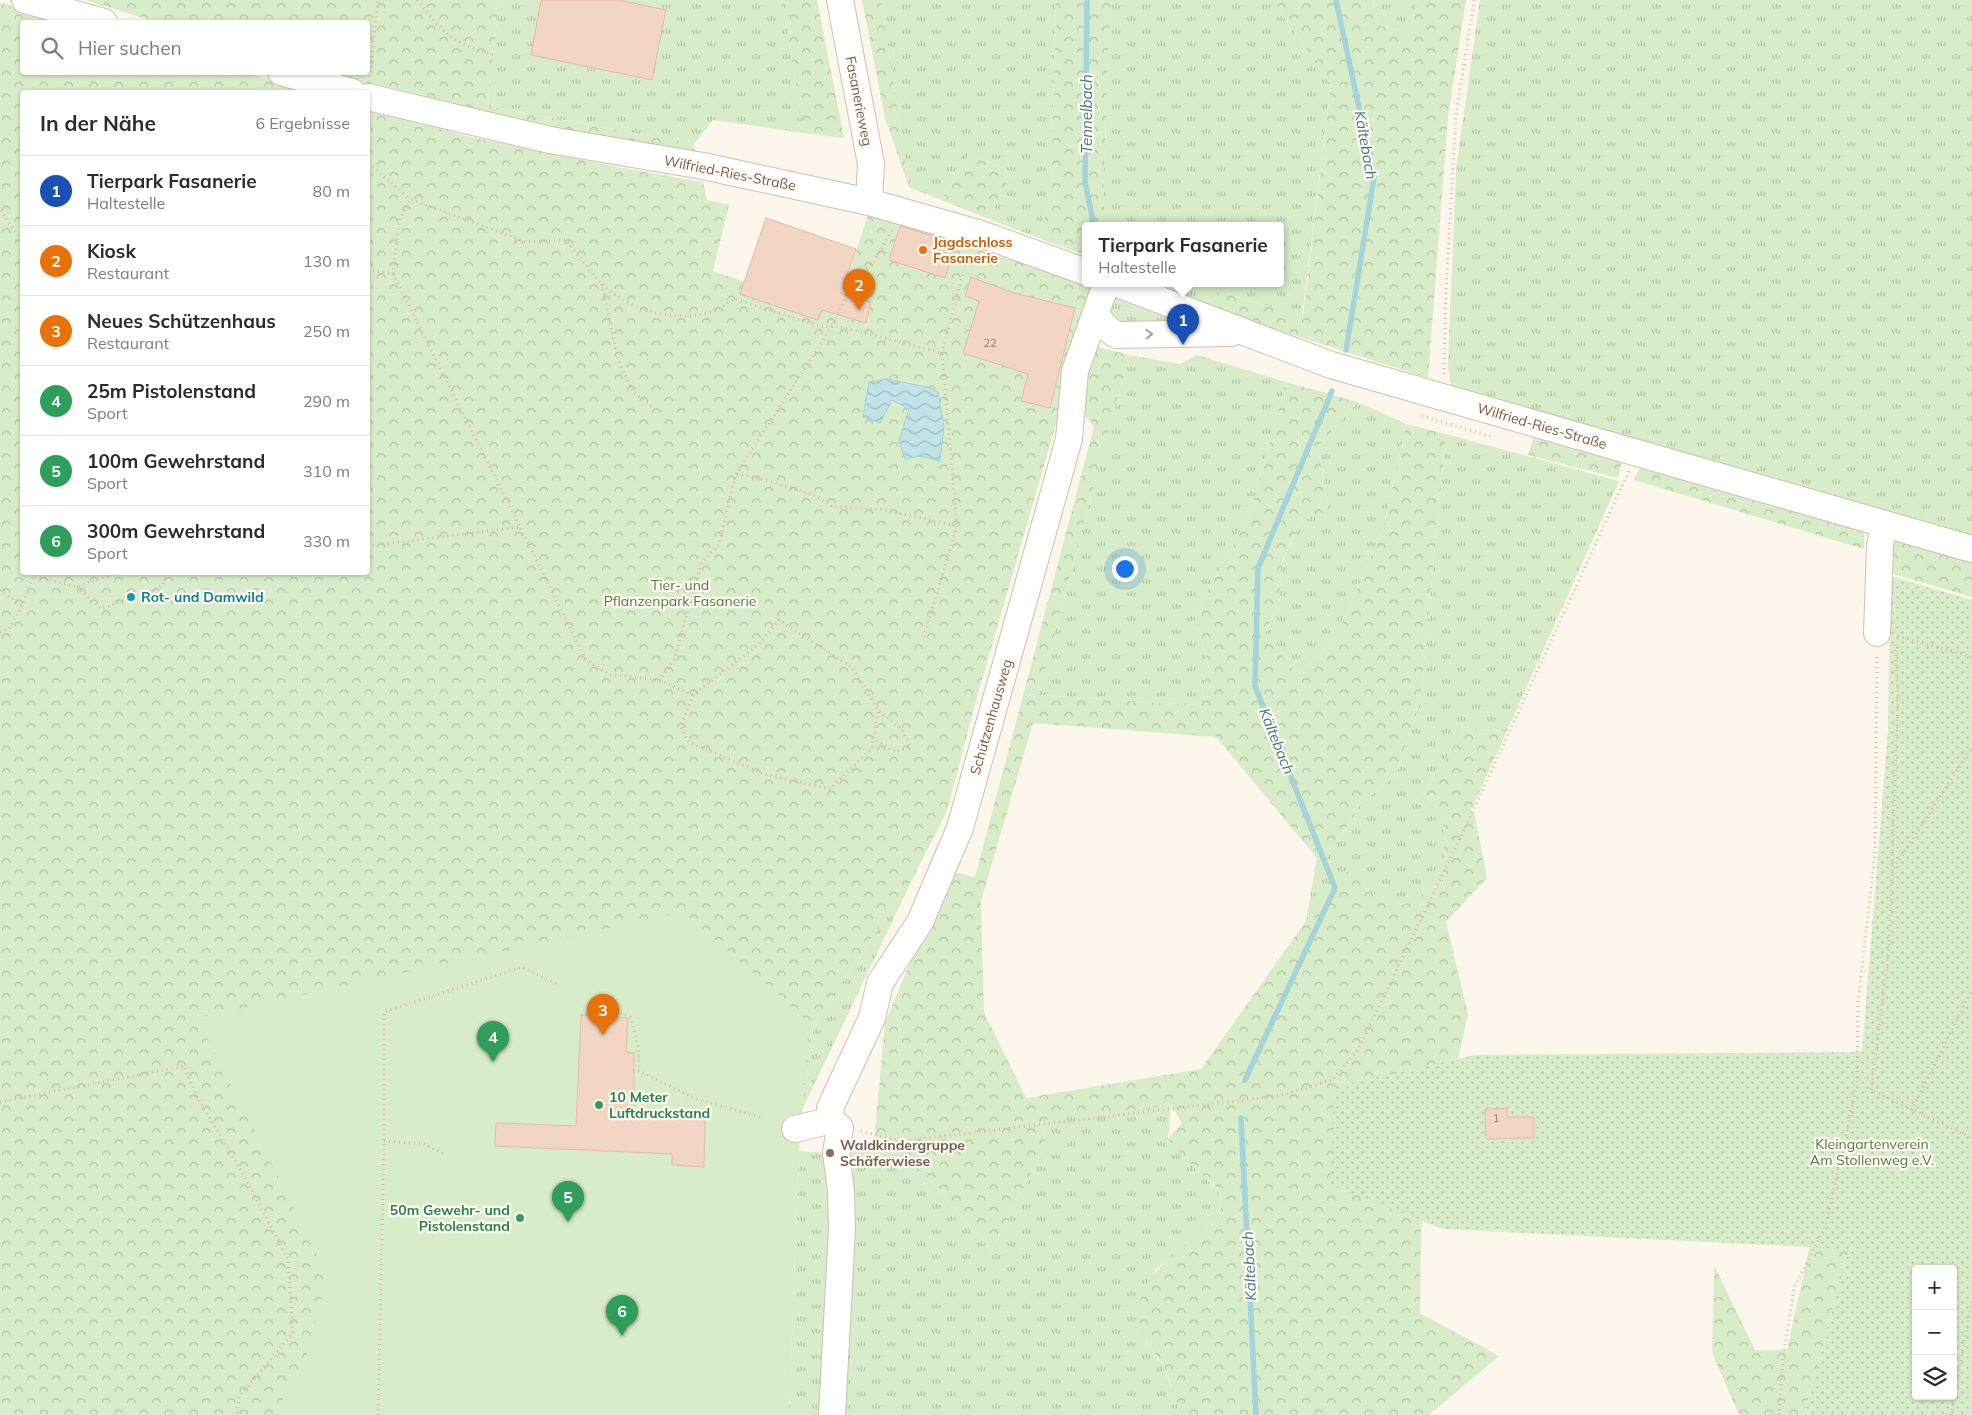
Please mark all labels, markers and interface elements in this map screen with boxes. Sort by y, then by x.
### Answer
search box [20,20,370,75]
icon: search [38,34,66,62]
text: Hier suchen [78,36,182,60]
street label: Fasanerieweg [841,55,877,147]
water label: Tennelbach [1077,74,1096,154]
water label: Kältebach [1351,109,1381,181]
text: In der Nähe [40,110,156,136]
text: 6 Ergebnisse [255,113,350,133]
street label: Wilfried-Ries-Straße [662,151,798,195]
text: Tierpark Fasanerie [87,169,257,193]
text: 1 [51,181,61,201]
text: 80 m [313,181,350,201]
text: Haltestelle [87,193,165,213]
popup [1082,222,1284,287]
place label: Jagdschloss Fasanerie [933,233,1013,267]
text: Tierpark Fasanerie [1098,233,1268,257]
text: Kiosk [87,239,136,263]
marker: Jagdschloss Fasanerie [917,244,929,256]
text: 2 [51,251,61,271]
text: 130 m [303,251,350,271]
text: Haltestelle [1098,257,1176,277]
text: Restaurant [87,263,169,283]
pin: 2 [843,269,875,310]
pin: 1 [1167,304,1199,345]
text: Neues Schützenhaus [87,309,276,333]
text: 3 [51,321,61,341]
text: 250 m [303,321,350,341]
one-way arrow [1145,329,1153,340]
text: Restaurant [87,333,169,353]
house number: 22 [983,336,997,350]
text: 25m Pistolenstand [87,379,256,403]
text: 4 [51,391,61,411]
text: 290 m [303,391,350,411]
street label: Wilfried-Ries-Straße [1475,399,1609,453]
text: Sport [87,403,128,423]
text: 100m Gewehrstand [87,449,265,473]
text: 5 [51,461,61,481]
text: 310 m [303,461,350,481]
text: Sport [87,473,128,493]
text: 300m Gewehrstand [87,519,265,543]
text: 6 [51,531,61,551]
text: 330 m [303,531,350,551]
text: Sport [87,543,128,563]
your location [1112,556,1138,582]
park label: Tier- und Pflanzenpark Fasanerie [604,576,756,610]
place label: Rot- und Damwild [141,588,264,606]
marker: Rot- und Damwild [125,591,137,603]
street label: Schützenhausweg [966,657,1016,777]
water label: Kältebach [1255,705,1299,777]
pin: 3 [587,994,619,1035]
pin: 4 [477,1021,509,1062]
place label: 10 Meter Luftdruckstand [609,1088,710,1122]
marker: 10 Meter Luftdruckstand [593,1099,605,1111]
house number: 1 [1493,1111,1499,1125]
park label: Kleingartenverein Am Stollenweg e.V. [1810,1135,1934,1169]
place label: Waldkindergruppe Schäferwiese [840,1136,965,1170]
marker: Waldkindergruppe Schäferwiese [824,1147,836,1159]
pin: 5 [552,1181,584,1222]
place label: 50m Gewehr- und Pistolenstand [390,1201,510,1235]
marker: 50m Gewehr- und Pistolenstand [514,1212,526,1224]
water label: Kältebach [1238,1231,1260,1301]
map controls [1912,1265,1957,1400]
button: + [1912,1265,1957,1310]
pin: 6 [606,1295,638,1336]
button: − [1912,1310,1957,1355]
button: layers [1912,1355,1957,1400]

